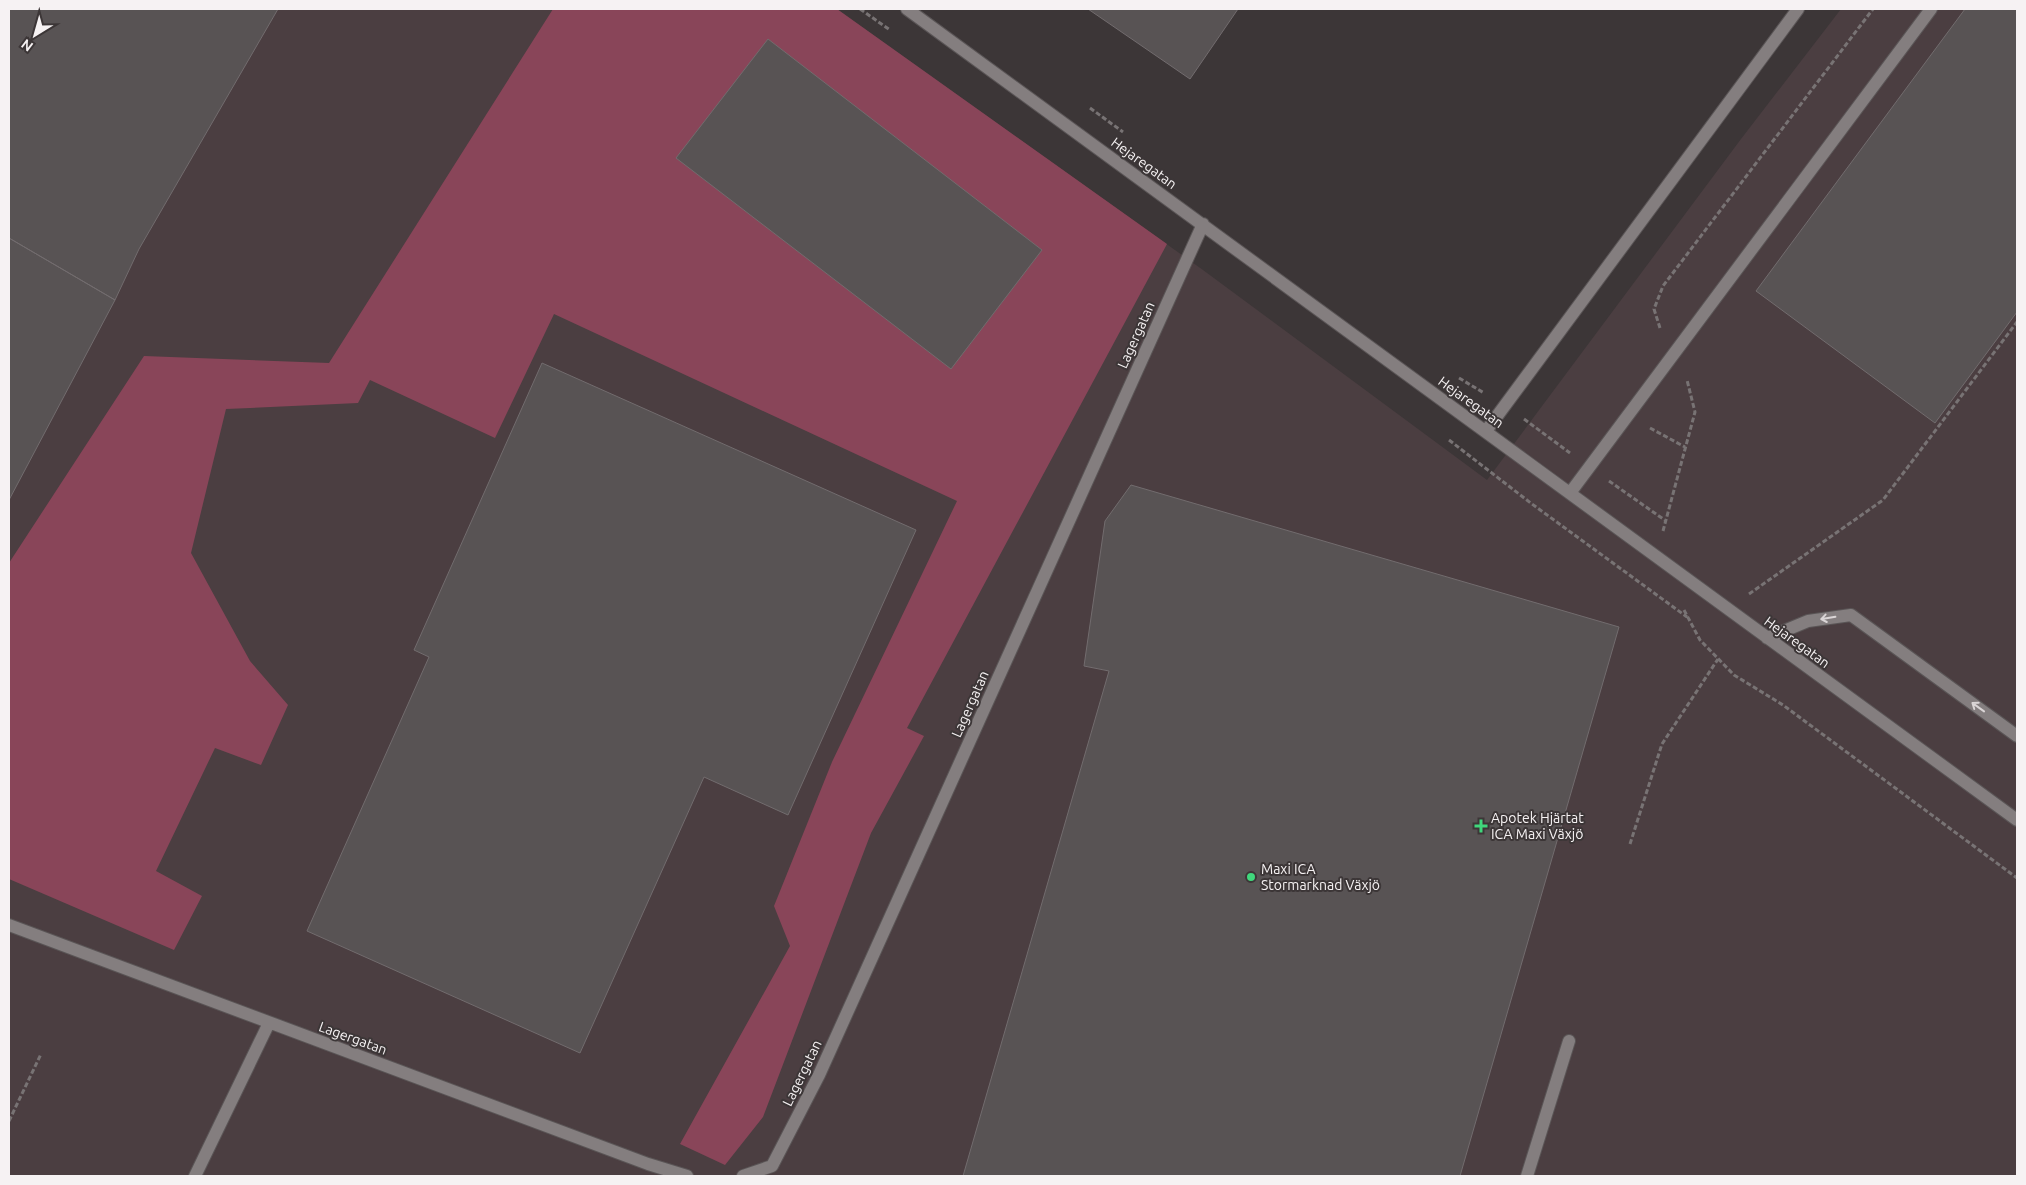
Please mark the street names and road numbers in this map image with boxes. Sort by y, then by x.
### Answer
street label: Hejaregatan [1108,134,1180,192]
street label: Lagergatan [1114,299,1158,371]
street label: Hejaregatan [1435,373,1507,431]
street label: Hejaregatan [1761,613,1833,671]
street label: Lagergatan [948,668,992,740]
street label: Lagergatan [317,1018,389,1058]
street label: Lagergatan [779,1037,825,1109]

